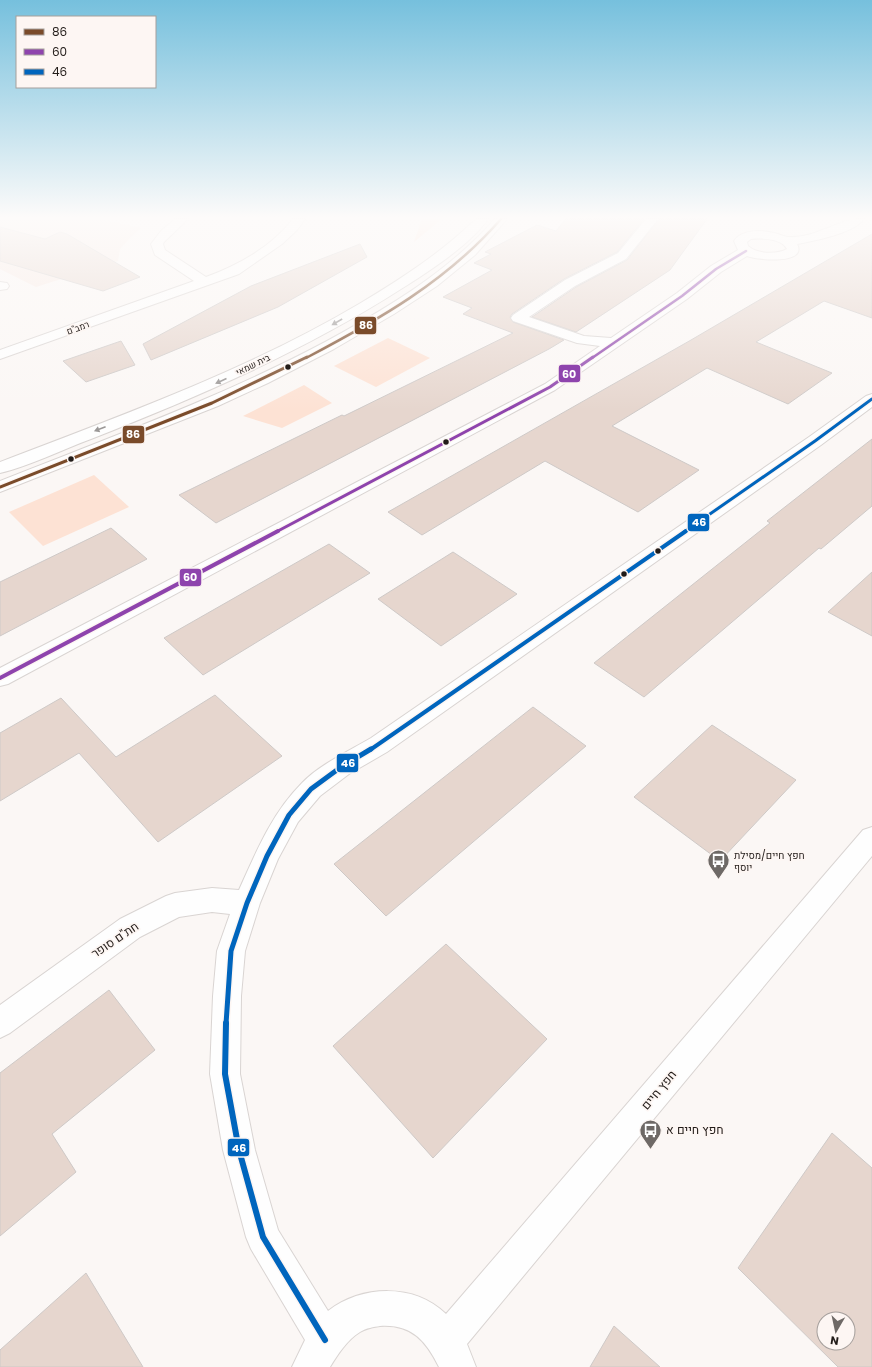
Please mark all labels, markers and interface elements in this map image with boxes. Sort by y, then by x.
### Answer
legend [16,16,156,88]
text: 86 [52,23,67,40]
text: 60 [52,43,67,60]
text: 46 [52,63,67,80]
line badge: 86 [354,316,377,335]
text: 86 [359,317,373,333]
street label: רמב"ם [65,318,91,338]
one-way arrow [331,319,343,325]
street label: בית שמאי [234,351,272,378]
unlabelled marker [283,362,293,372]
line badge: 60 [558,364,581,383]
text: 60 [562,366,576,382]
one-way arrow [214,378,226,384]
line badge: 86 [122,425,145,444]
text: 86 [126,426,140,442]
one-way arrow [94,427,106,433]
unlabelled marker [441,437,451,447]
unlabelled marker [66,454,76,464]
line badge: 46 [687,513,710,532]
text: 46 [692,514,706,530]
unlabelled marker [653,546,663,556]
line badge: 60 [179,568,202,587]
text: 60 [183,569,197,585]
unlabelled marker [619,569,629,579]
line badge: 46 [336,753,359,773]
text: 46 [341,755,355,771]
bus stop icon: חפץ חיים/מסילת יוסף [706,848,732,881]
place label: חפץ חיים/מסילת יוסף [734,848,805,875]
street label: חת"ם סופר [88,918,142,962]
street label: חפץ חיים [637,1066,680,1113]
bus stop icon: חפץ חיים א [638,1117,664,1150]
place label: חפץ חיים א [666,1121,723,1138]
line badge: 46 [227,1138,250,1157]
text: 46 [232,1140,246,1156]
north arrow [816,1311,856,1351]
text: N [829,1332,840,1349]

